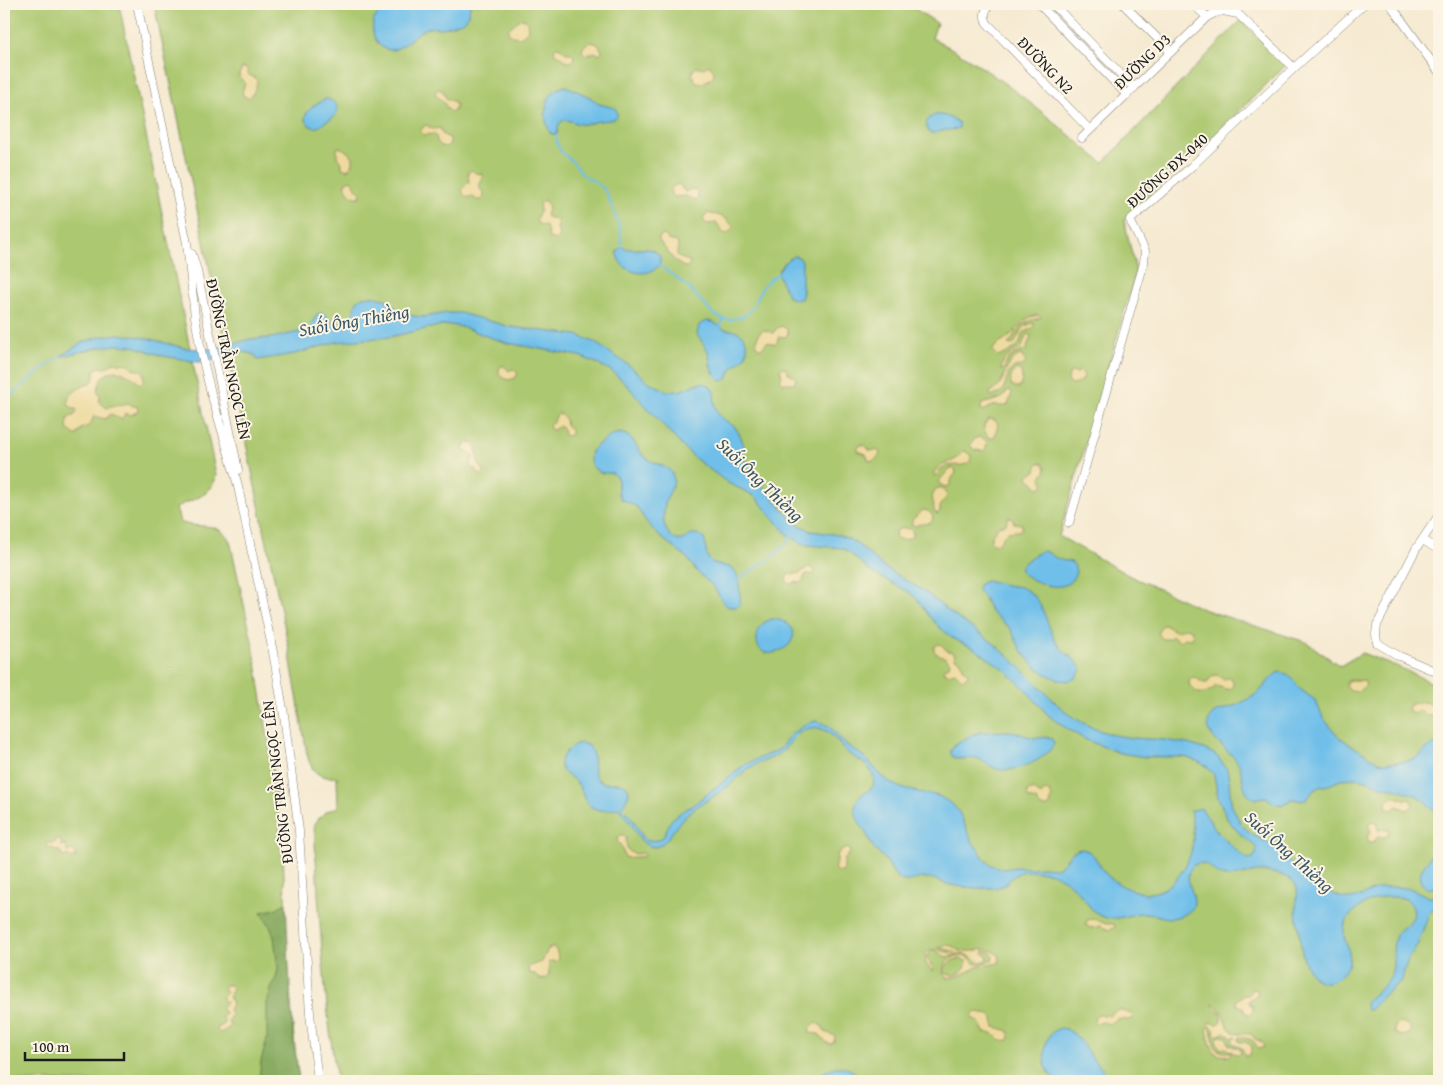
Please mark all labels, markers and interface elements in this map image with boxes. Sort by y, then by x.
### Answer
street label: ĐƯỜNG D3 [1108,28,1176,94]
street label: ĐƯỜNG N2 [1012,31,1080,99]
street label: ĐƯỜNG ĐX-040 [1121,127,1213,213]
street label: ĐƯỜNG TRẦN NGỌC LÊN [200,276,259,442]
water label: Suối Ông Thiềng [297,298,411,344]
water label: Suối Ông Thiềng [711,431,810,528]
street label: ĐƯỜNG TRẦN NGỌC LÊN [254,699,299,865]
water label: Suối Ông Thiềng [1239,804,1340,899]
scale bar [25,1030,124,1062]
text: 100 m [32,1036,70,1057]

